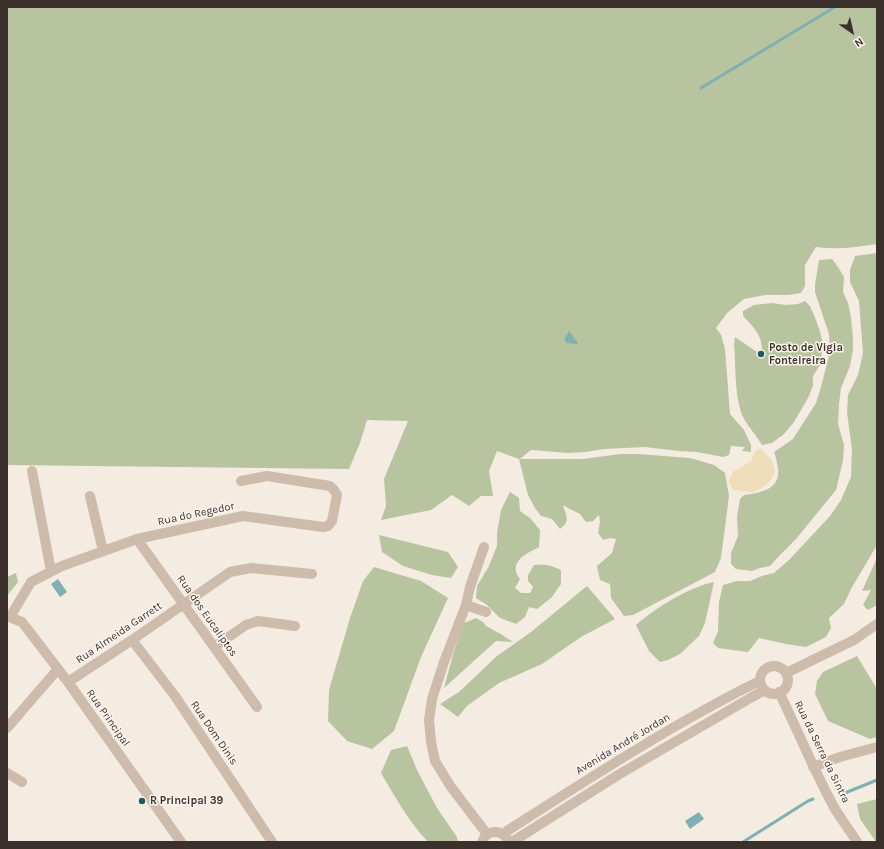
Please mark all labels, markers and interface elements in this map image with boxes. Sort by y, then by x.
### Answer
north arrow [832,12,872,52]
text: N [852,35,866,50]
place label: Posto de Vigia Fonteireira [769,341,843,367]
marker: Posto de Vigia Fonteireira [756,349,766,359]
street label: Rua do Regedor [157,499,235,529]
street label: Rua dos Eucaliptos [174,573,240,659]
street label: Rua Almeida Garrett [73,599,165,667]
street label: Rua Principal [84,687,132,749]
street label: Rua Dom Dinis [188,698,240,768]
street label: Rua da Serra da Sintra [791,699,853,805]
street label: Avenida André Jordan [573,711,673,777]
place label: R Principal 39 [150,794,223,808]
marker: R Principal 39 [137,796,147,806]

